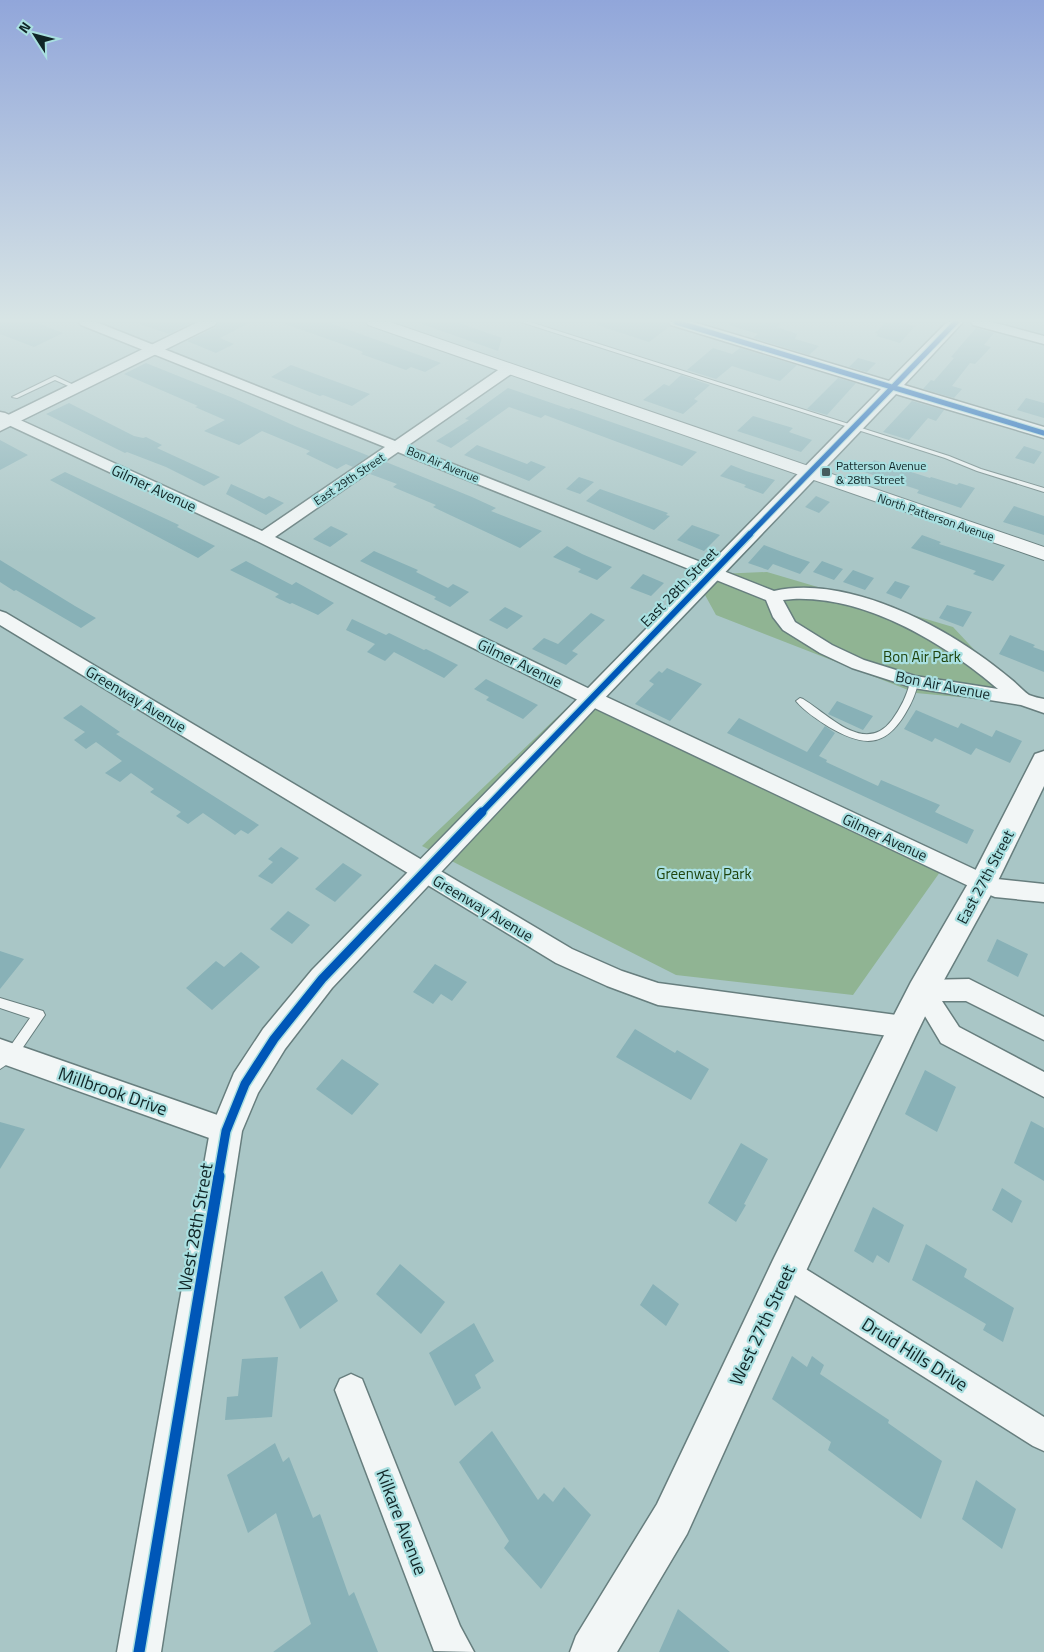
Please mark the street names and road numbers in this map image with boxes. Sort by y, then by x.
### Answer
street label: Bon Air Avenue [404,441,482,487]
street label: East 29th Street [309,448,389,510]
street label: Gilmer Avenue [108,458,200,518]
street label: North Patterson Avenue [875,488,997,546]
street label: East 28th Street [635,541,724,632]
street label: Gilmer Avenue [474,633,566,693]
street label: Greenway Avenue [81,660,191,738]
street label: Bon Air Avenue [894,665,992,705]
street label: Gilmer Avenue [839,807,931,867]
street label: East 27th Street [951,825,1020,928]
street label: Greenway Avenue [428,869,538,947]
street label: Millbrook Drive [55,1060,171,1122]
street label: West 28th Street [170,1160,220,1293]
street label: West 27th Street [722,1260,802,1390]
street label: Druid Hills Drive [857,1311,973,1397]
street label: Kilkare Avenue [369,1465,435,1579]

